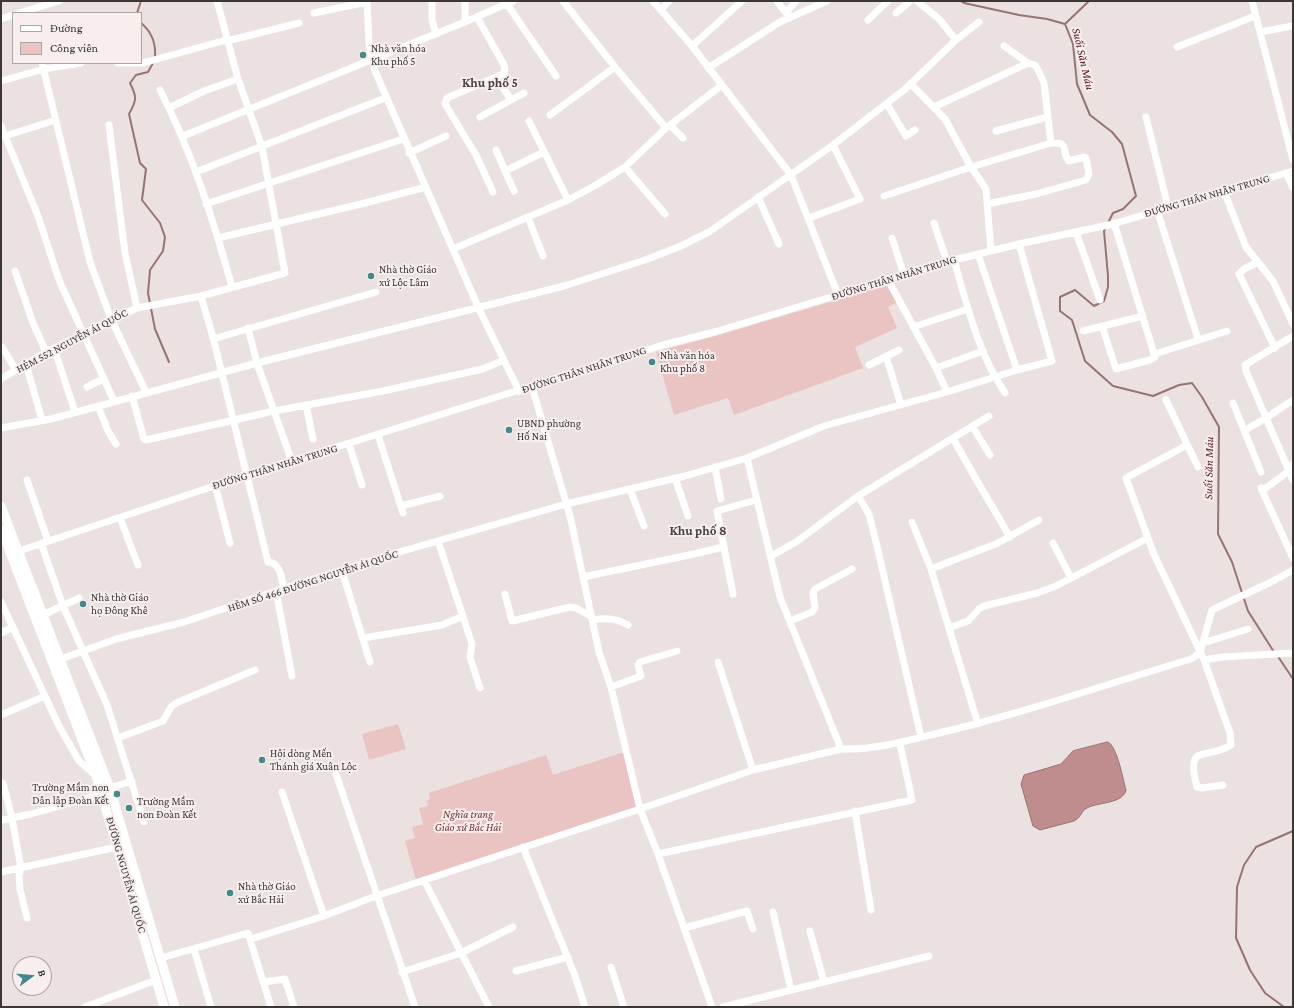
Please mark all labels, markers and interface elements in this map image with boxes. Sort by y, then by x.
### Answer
legend [12,12,142,64]
text: Đường [50,21,83,35]
water label: Suối Săn Máu [1069,27,1097,91]
text: Công viên [50,41,98,55]
place label: Nhà văn hóa Khu phố 5 [371,42,426,68]
marker: Nhà văn hóa Khu phố 5 [358,50,368,60]
district label: Khu phố 5 [462,75,518,91]
street label: ĐƯỜNG THÂN NHÂN TRUNG [1143,172,1271,220]
street label: ĐƯỜNG THÂN NHÂN TRUNG [830,253,958,303]
place label: Nhà thờ Giáo xứ Lộc Lâm [379,263,437,289]
marker: Nhà thờ Giáo xứ Lộc Lâm [366,271,376,281]
street label: HẺM 552 NGUYỄN ÁI QUỐC [14,306,130,376]
street label: ĐƯỜNG THÂN NHÂN TRUNG [520,344,648,396]
place label: Nhà văn hóa Khu phố 8 [660,349,715,375]
marker: Nhà văn hóa Khu phố 8 [647,357,657,367]
place label: UBND phường Hố Nai [517,417,581,443]
marker: UBND phường Hố Nai [504,425,514,435]
water label: Suối Săn Máu [1201,436,1217,500]
street label: ĐƯỜNG THÂN NHÂN TRUNG [211,442,339,492]
district label: Khu phố 8 [669,523,727,539]
street label: HẺM SỐ 466 ĐƯỜNG NGUYỄN ÁI QUỐC [226,547,400,615]
place label: Nhà thờ Giáo họ Đông Khê [91,591,149,617]
marker: Nhà thờ Giáo họ Đông Khê [78,599,88,609]
place label: Hội dòng Mến Thánh giá Xuân Lộc [270,747,357,773]
marker: Hội dòng Mến Thánh giá Xuân Lộc [257,755,267,765]
place label: Trường Mầm non Dân lập Đoàn Kết [32,781,109,807]
marker: Trường Mầm non Dân lập Đoàn Kết [112,789,122,799]
place label: Trường Mầm non Đoàn Kết [137,795,197,821]
marker: Trường Mầm non Đoàn Kết [124,803,134,813]
park label: Nghĩa trang Giáo xứ Bắc Hải [435,808,501,834]
street label: ĐƯỜNG NGUYỄN ÁI QUỐC [103,815,149,935]
place label: Nhà thờ Giáo xứ Bắc Hải [238,880,296,906]
marker: Nhà thờ Giáo xứ Bắc Hải [225,888,235,898]
north arrow [12,956,52,996]
text: B [36,968,49,978]

